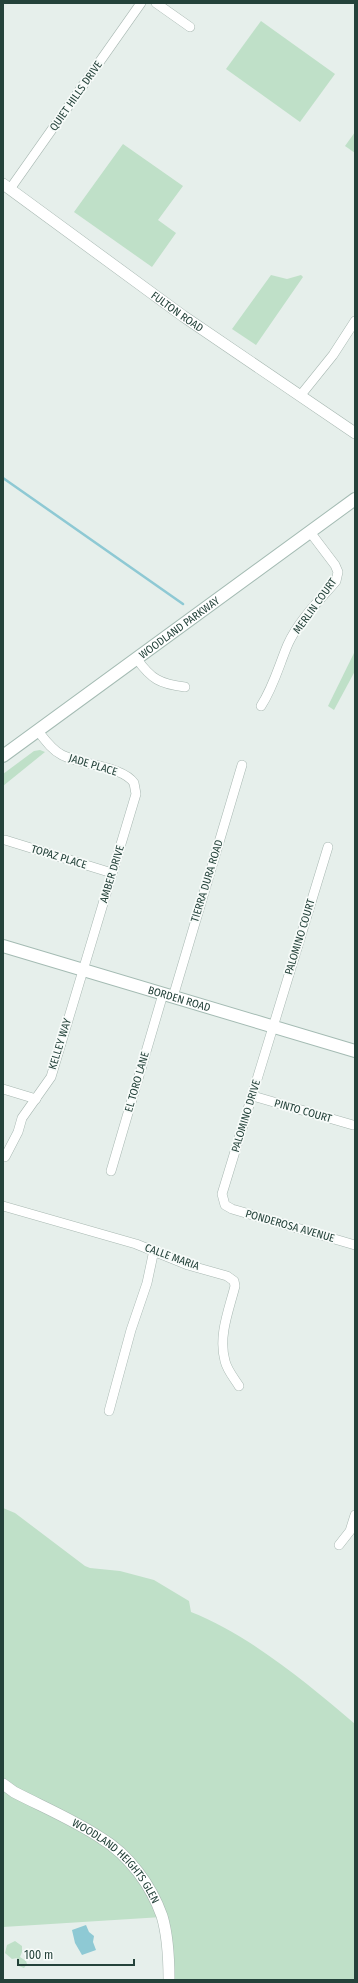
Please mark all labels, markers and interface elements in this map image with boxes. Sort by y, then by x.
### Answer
street label: QUIET HILLS DRIVE [47,59,105,133]
street label: FULTON ROAD [149,288,206,335]
street label: MERLIN COURT [290,575,340,636]
street label: WOODLAND PARKWAY [136,593,222,661]
street label: JADE PLACE [67,751,119,779]
street label: TIERRA DURA ROAD [188,838,226,924]
street label: TOPAZ PLACE [30,842,88,872]
street label: AMBER DRIVE [97,844,127,904]
street label: PALOMINO COURT [282,897,318,976]
street label: BORDEN ROAD [146,983,212,1014]
street label: KELLEY WAY [46,1016,74,1071]
street label: EL TORO LANE [122,1050,152,1114]
street label: PALOMINO DRIVE [229,1078,263,1154]
street label: PINTO COURT [273,1097,334,1126]
street label: PONDEROSA AVENUE [244,1207,336,1245]
street label: CALLE MARIA [143,1241,201,1273]
street label: WOODLAND HEIGHTS GLEN [70,1816,162,1905]
scale bar [18,1941,134,1967]
text: 100 m [24,1948,53,1962]

